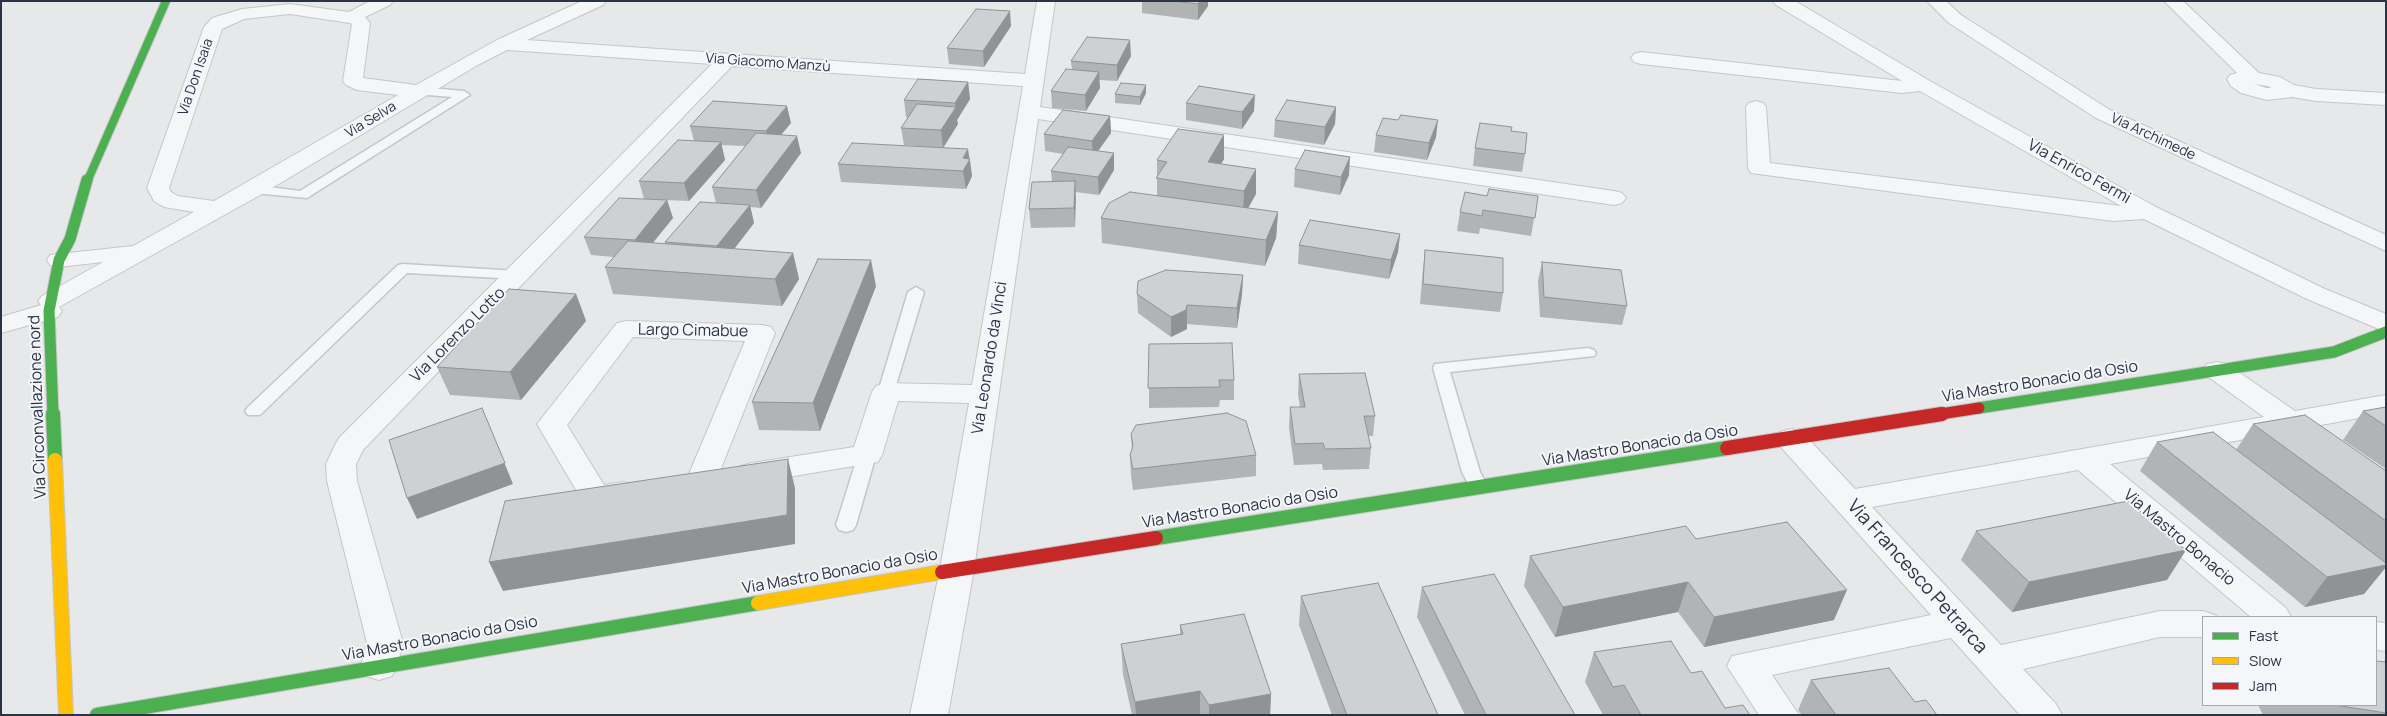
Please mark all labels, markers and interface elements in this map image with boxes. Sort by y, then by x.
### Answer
street label: Via Don Isaia [175,36,217,118]
street label: Via Giacomo Manzù [705,50,831,76]
street label: Via Selva [342,98,400,142]
street label: Via Archimede [2108,110,2198,164]
street label: Via Enrico Fermi [2024,136,2134,208]
street label: Via Leonardo da Vinci [968,280,1012,436]
street label: Via Lorenzo Lotto [406,283,510,387]
street label: Via Circonvallazione nord [25,315,51,499]
street label: Largo Cimabue [638,320,748,342]
street label: Via Mastro Bonacio da Osio [1941,357,2139,407]
street label: Via Mastro Bonacio da Osio [1541,421,1739,471]
street label: Via Mastro Bonacio da Osio [1141,483,1339,533]
street label: Via Mastro Bonacio [2119,486,2239,590]
street label: Via Francesco Petrarca [1842,495,1992,659]
street label: Via Mastro Bonacio da Osio [741,545,939,599]
street label: Via Mastro Bonacio da Osio [341,612,539,666]
legend [2202,616,2377,706]
text: Fast [2249,625,2278,646]
text: Slow [2249,650,2282,671]
text: Jam [2249,675,2277,696]

